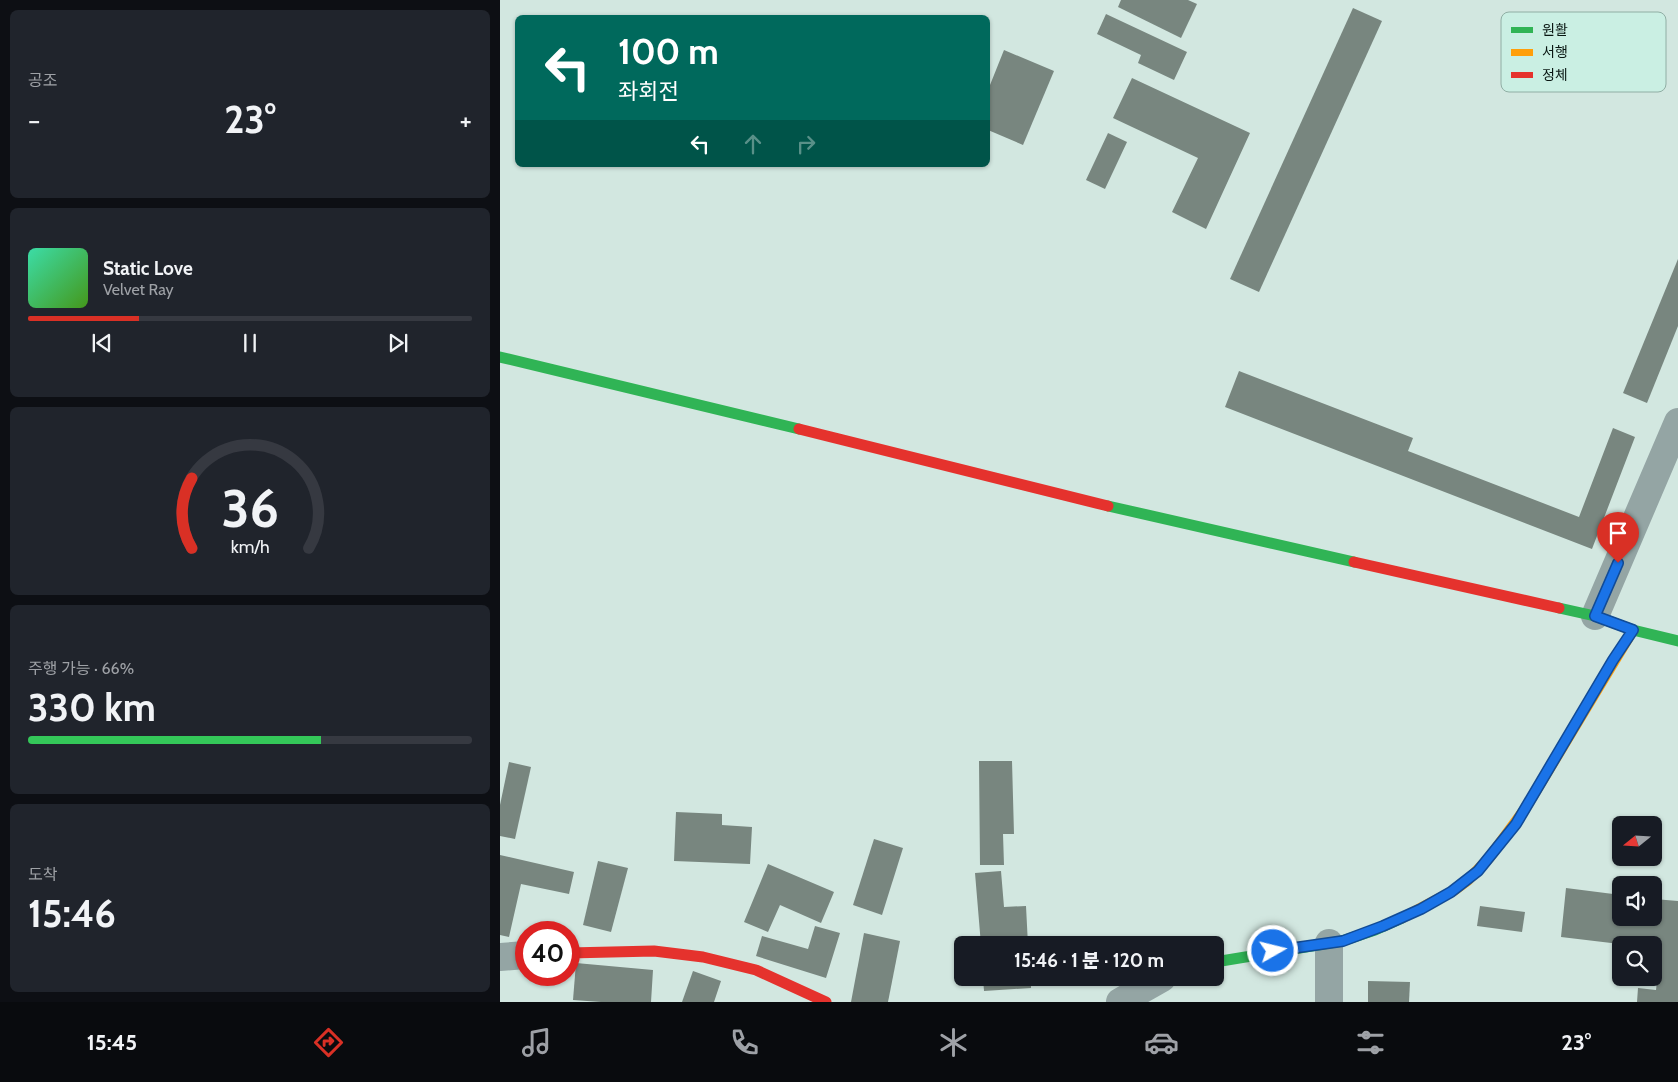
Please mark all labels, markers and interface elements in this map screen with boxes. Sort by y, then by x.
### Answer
legend [1501,12,1666,92]
text: 원활 [1542,21,1568,39]
text: 100 m [618,30,719,73]
icon: left [535,35,600,100]
text: 서행 [1542,43,1568,61]
text: 정체 [1542,66,1568,84]
text: 공조 [28,71,57,90]
text: 좌회전 [618,78,679,105]
text: 23° [224,96,276,143]
text: − [28,103,40,137]
text: + [460,103,472,137]
icon: left [686,130,714,158]
icon: ahead [739,130,767,158]
icon: right [792,130,820,158]
text: Static Love [103,257,193,280]
text: Velvet Ray [103,280,174,299]
icon: previous [88,329,116,357]
icon: pause [236,329,264,357]
icon: next [384,329,412,357]
text: 36 [221,477,279,540]
pin [1597,512,1639,563]
icon: arrive [1604,519,1632,547]
text: km/h [230,536,270,557]
text: 주행 가능 · 66% [28,659,134,678]
text: 330 km [28,684,156,731]
north arrow [1612,816,1662,866]
map controls [1612,816,1662,986]
text: 도착 [28,865,57,884]
button: sound [1612,876,1662,926]
text: 15:46 [28,890,116,937]
speed limit sign: 40 [515,921,580,986]
position arrow [1246,924,1298,976]
button: search [1612,936,1662,986]
text: 15:46 · 1 분 · 120 m [1014,949,1164,972]
icon: directions [311,1025,346,1060]
icon: music [519,1025,554,1060]
icon: phone [727,1025,762,1060]
icon: climate [936,1025,971,1060]
icon: car [1144,1025,1179,1060]
icon: filters [1353,1025,1388,1060]
text: 15:45 [87,1029,137,1056]
text: 23° [1561,1029,1591,1056]

